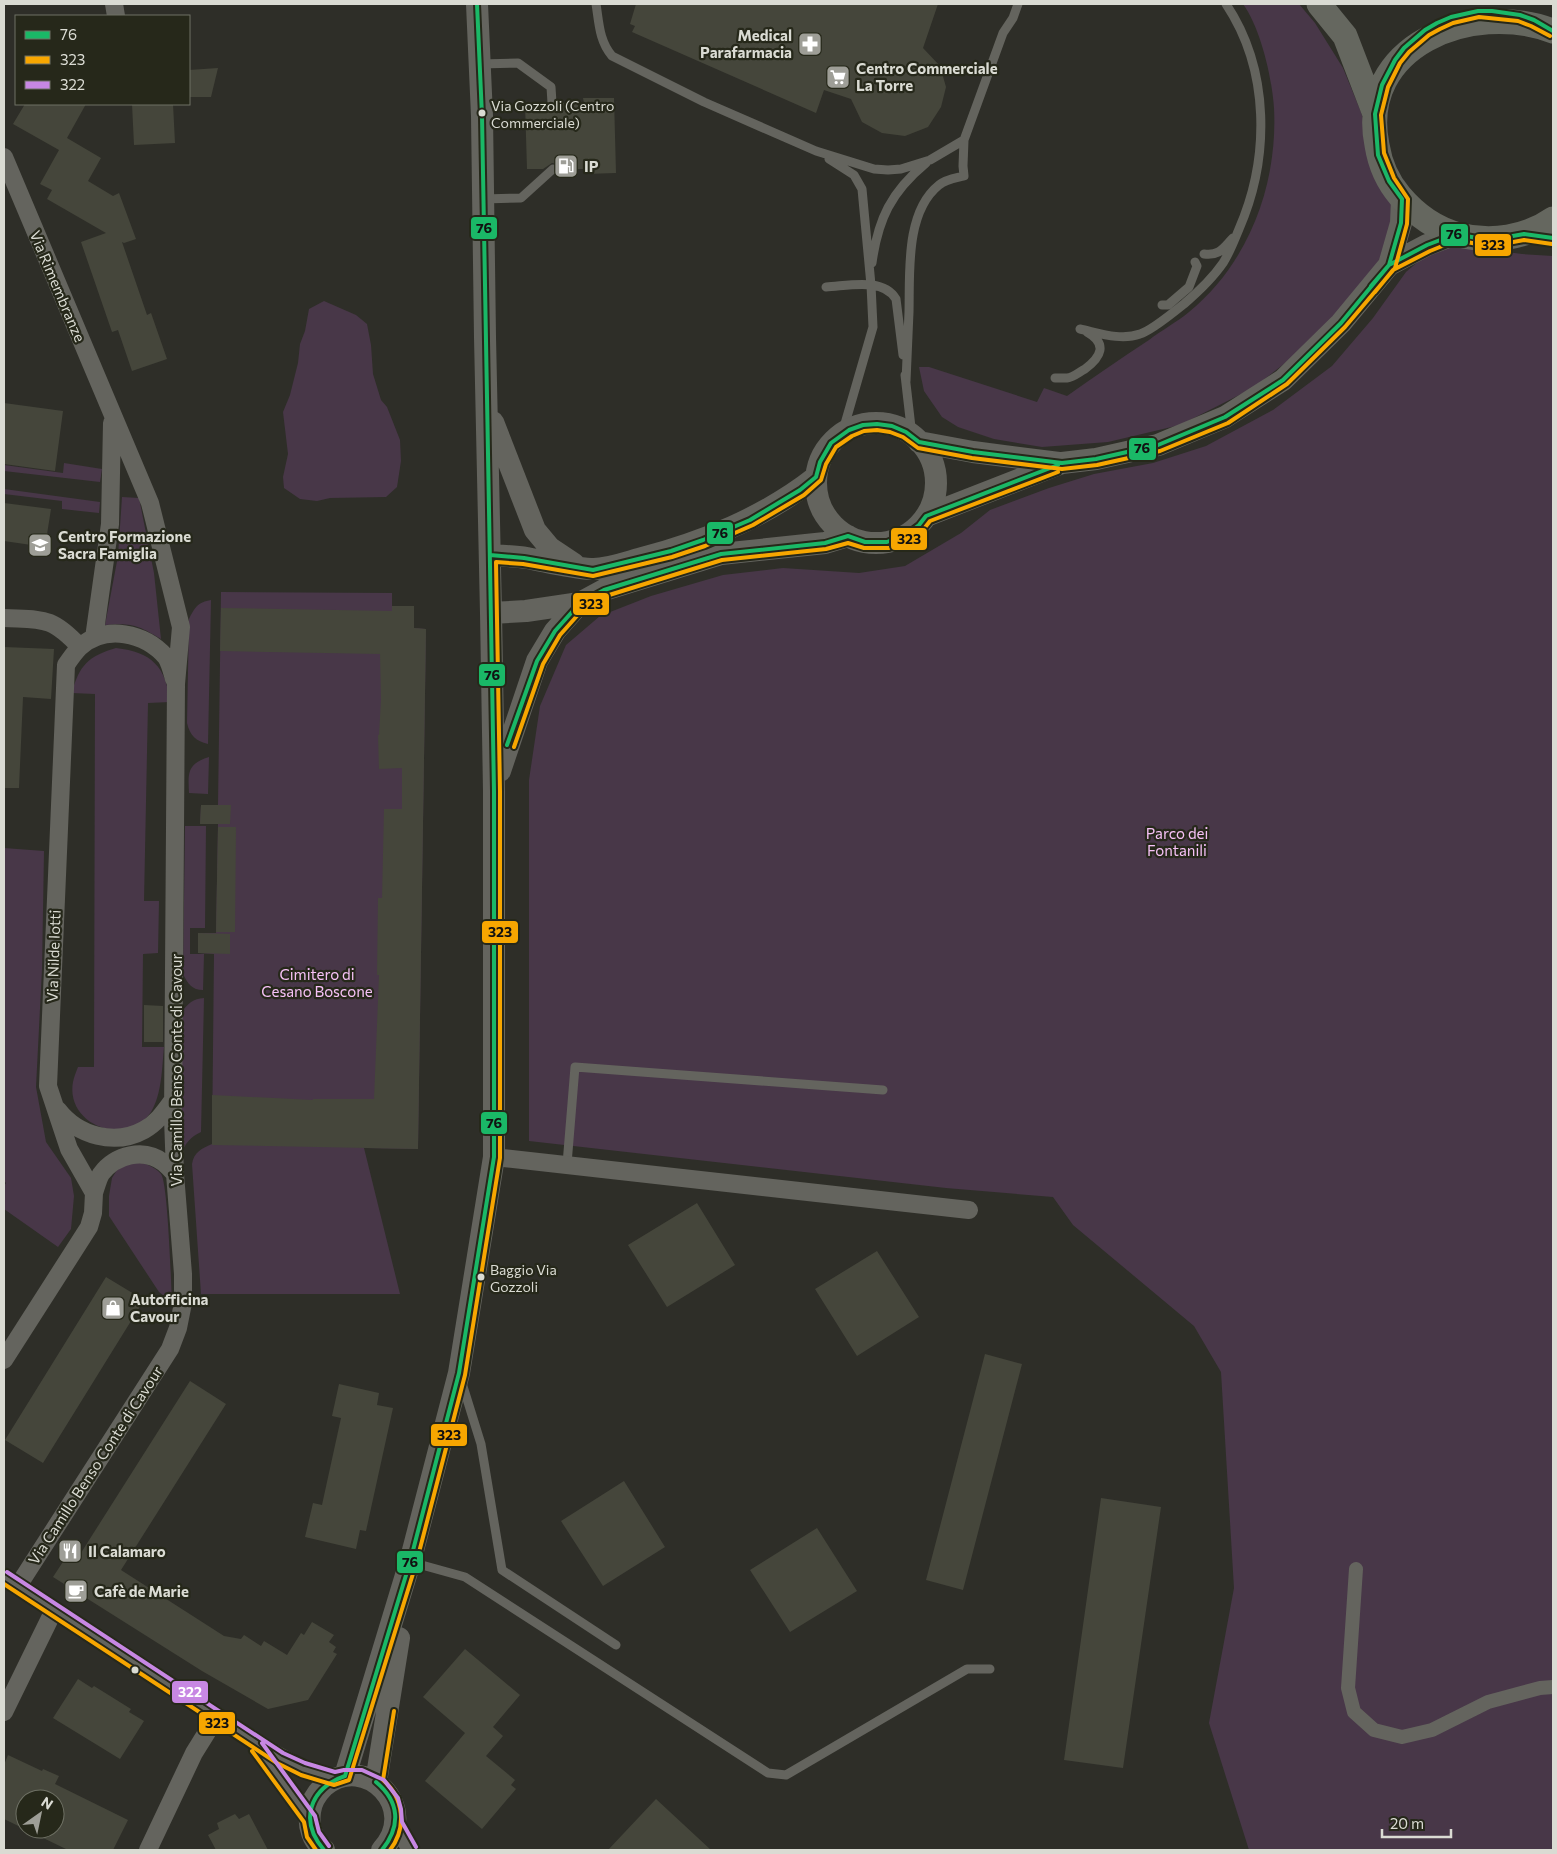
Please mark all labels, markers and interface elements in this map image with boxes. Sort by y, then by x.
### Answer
legend [15,15,190,105]
text: 76 [60,25,77,43]
place label: Medical Parafarmacia [700,26,792,61]
pharmacy icon: Medical Parafarmacia [797,31,823,57]
text: 323 [60,50,85,68]
place label: Centro Commerciale La Torre [856,59,998,94]
supermarket icon: Centro Commerciale La Torre [825,64,851,90]
text: 322 [60,75,85,93]
place label: Via Gozzoli (Centro Commerciale) [491,97,614,131]
marker: Via Gozzoli (Centro Commerciale) [477,108,487,118]
fuel station icon: IP [553,153,579,179]
place label: IP [584,157,599,175]
line badge: 76 [470,216,498,240]
text: 76 [476,219,492,236]
line badge: 76 [1440,223,1469,247]
text: 76 [1446,225,1462,242]
street label: Via Rimembranze [26,228,90,345]
line badge: 323 [1474,233,1512,257]
text: 323 [1481,236,1505,253]
line badge: 76 [1128,437,1157,461]
text: 76 [1134,439,1150,456]
line badge: 76 [706,521,734,545]
text: 76 [712,524,728,541]
place label: Centro Formazione Sacra Famiglia [58,527,191,562]
line badge: 323 [890,527,928,551]
text: 323 [897,530,921,547]
school or university icon: Centro Formazione Sacra Famiglia [27,532,53,558]
line badge: 323 [572,592,610,616]
text: 323 [579,595,603,612]
line badge: 76 [478,663,506,687]
text: 76 [484,666,500,683]
park label: Parco dei Fontanili [1146,824,1208,859]
street label: Via Nilde Iotti [42,909,64,1003]
line badge: 323 [481,920,519,944]
text: 323 [488,923,512,940]
street label: Via Camillo Benso Conte di Cavour [167,953,185,1187]
park label: Cimitero di Cesano Boscone [261,965,373,1000]
line badge: 76 [480,1111,508,1135]
text: 76 [486,1114,502,1131]
place label: Baggio Via Gozzoli [490,1261,557,1295]
marker: Baggio Via Gozzoli [476,1272,486,1282]
place label: Autofficina Cavour [130,1290,209,1325]
shop icon: Autofficina Cavour [100,1295,126,1321]
street label: Via Camillo Benso Conte di Cavour [24,1362,166,1568]
line badge: 323 [430,1423,468,1447]
text: 323 [437,1426,461,1443]
restaurant icon: Il Calamaro [57,1538,83,1564]
place label: Il Calamaro [88,1542,166,1560]
line badge: 76 [396,1550,424,1574]
text: 76 [402,1553,418,1570]
cafe icon: Cafè de Marie [63,1578,89,1604]
place label: Cafè de Marie [94,1582,189,1600]
unlabelled marker [130,1665,140,1675]
line badge: 322 [171,1680,209,1704]
text: 322 [178,1683,202,1700]
line badge: 323 [198,1711,236,1735]
text: 323 [205,1714,229,1731]
north arrow [15,1789,65,1839]
text: N [38,1793,56,1813]
scale bar [1382,1806,1451,1838]
text: 20 m [1390,1814,1424,1832]

